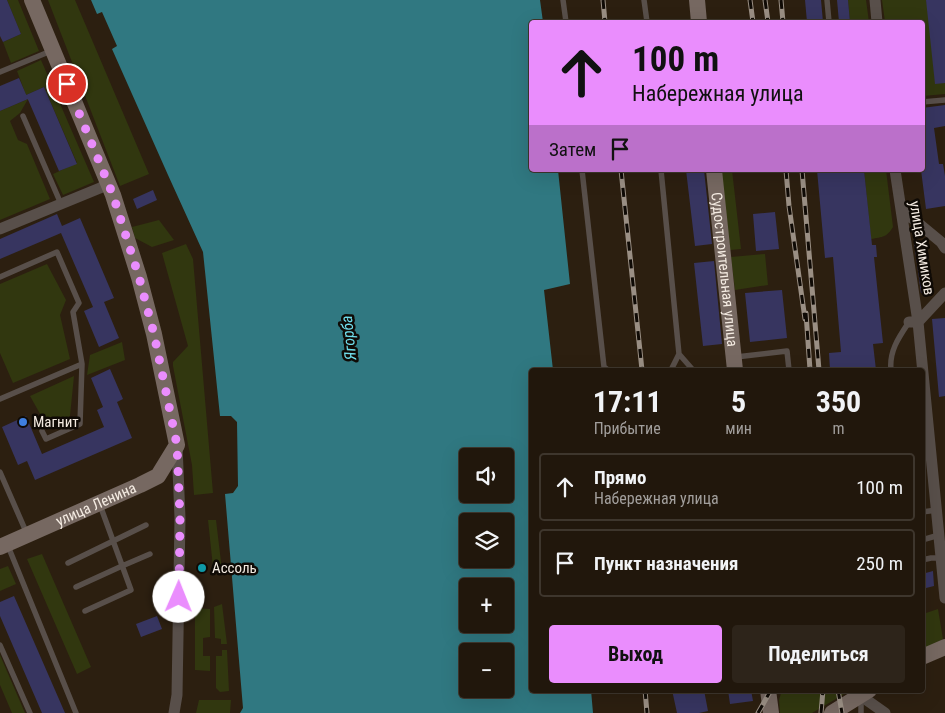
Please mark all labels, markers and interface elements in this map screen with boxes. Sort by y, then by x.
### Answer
text: 100 m [632,39,719,80]
icon: ahead [549,40,614,105]
pin [46,63,88,105]
icon: arrive [53,70,81,98]
text: Набережная улица [632,81,804,106]
icon: arrive [606,135,634,163]
text: Затем [549,138,596,161]
street label: Судостроительная улица [707,191,742,348]
street label: улица Химиков [906,200,938,296]
water label: Ягорба [337,315,360,362]
text: 17:11 [593,384,662,419]
text: 5 [731,384,746,419]
text: 350 [816,384,861,419]
place label: Магнит [33,413,79,431]
marker: Магнит [17,416,29,428]
text: Прибытие [594,419,661,438]
text: мин [725,419,752,438]
text: m [832,419,845,438]
map controls [459,448,514,698]
button: sound [459,448,514,503]
text: Прямо [594,466,647,489]
icon: ahead [551,473,579,501]
text: 100 m [856,476,903,499]
street label: улица Ленина [53,479,139,530]
text: Набережная улица [594,489,719,508]
button: layers [459,513,514,568]
icon: arrive [551,549,579,577]
text: Пункт назначения [594,552,738,575]
text: 250 m [856,552,903,575]
place label: Ассоль [212,559,257,577]
marker: Ассоль [196,562,208,574]
position arrow [152,570,204,622]
button: + [459,578,514,633]
button: Выход [549,625,722,683]
button: Поделиться [732,625,905,683]
button: − [459,643,514,698]

